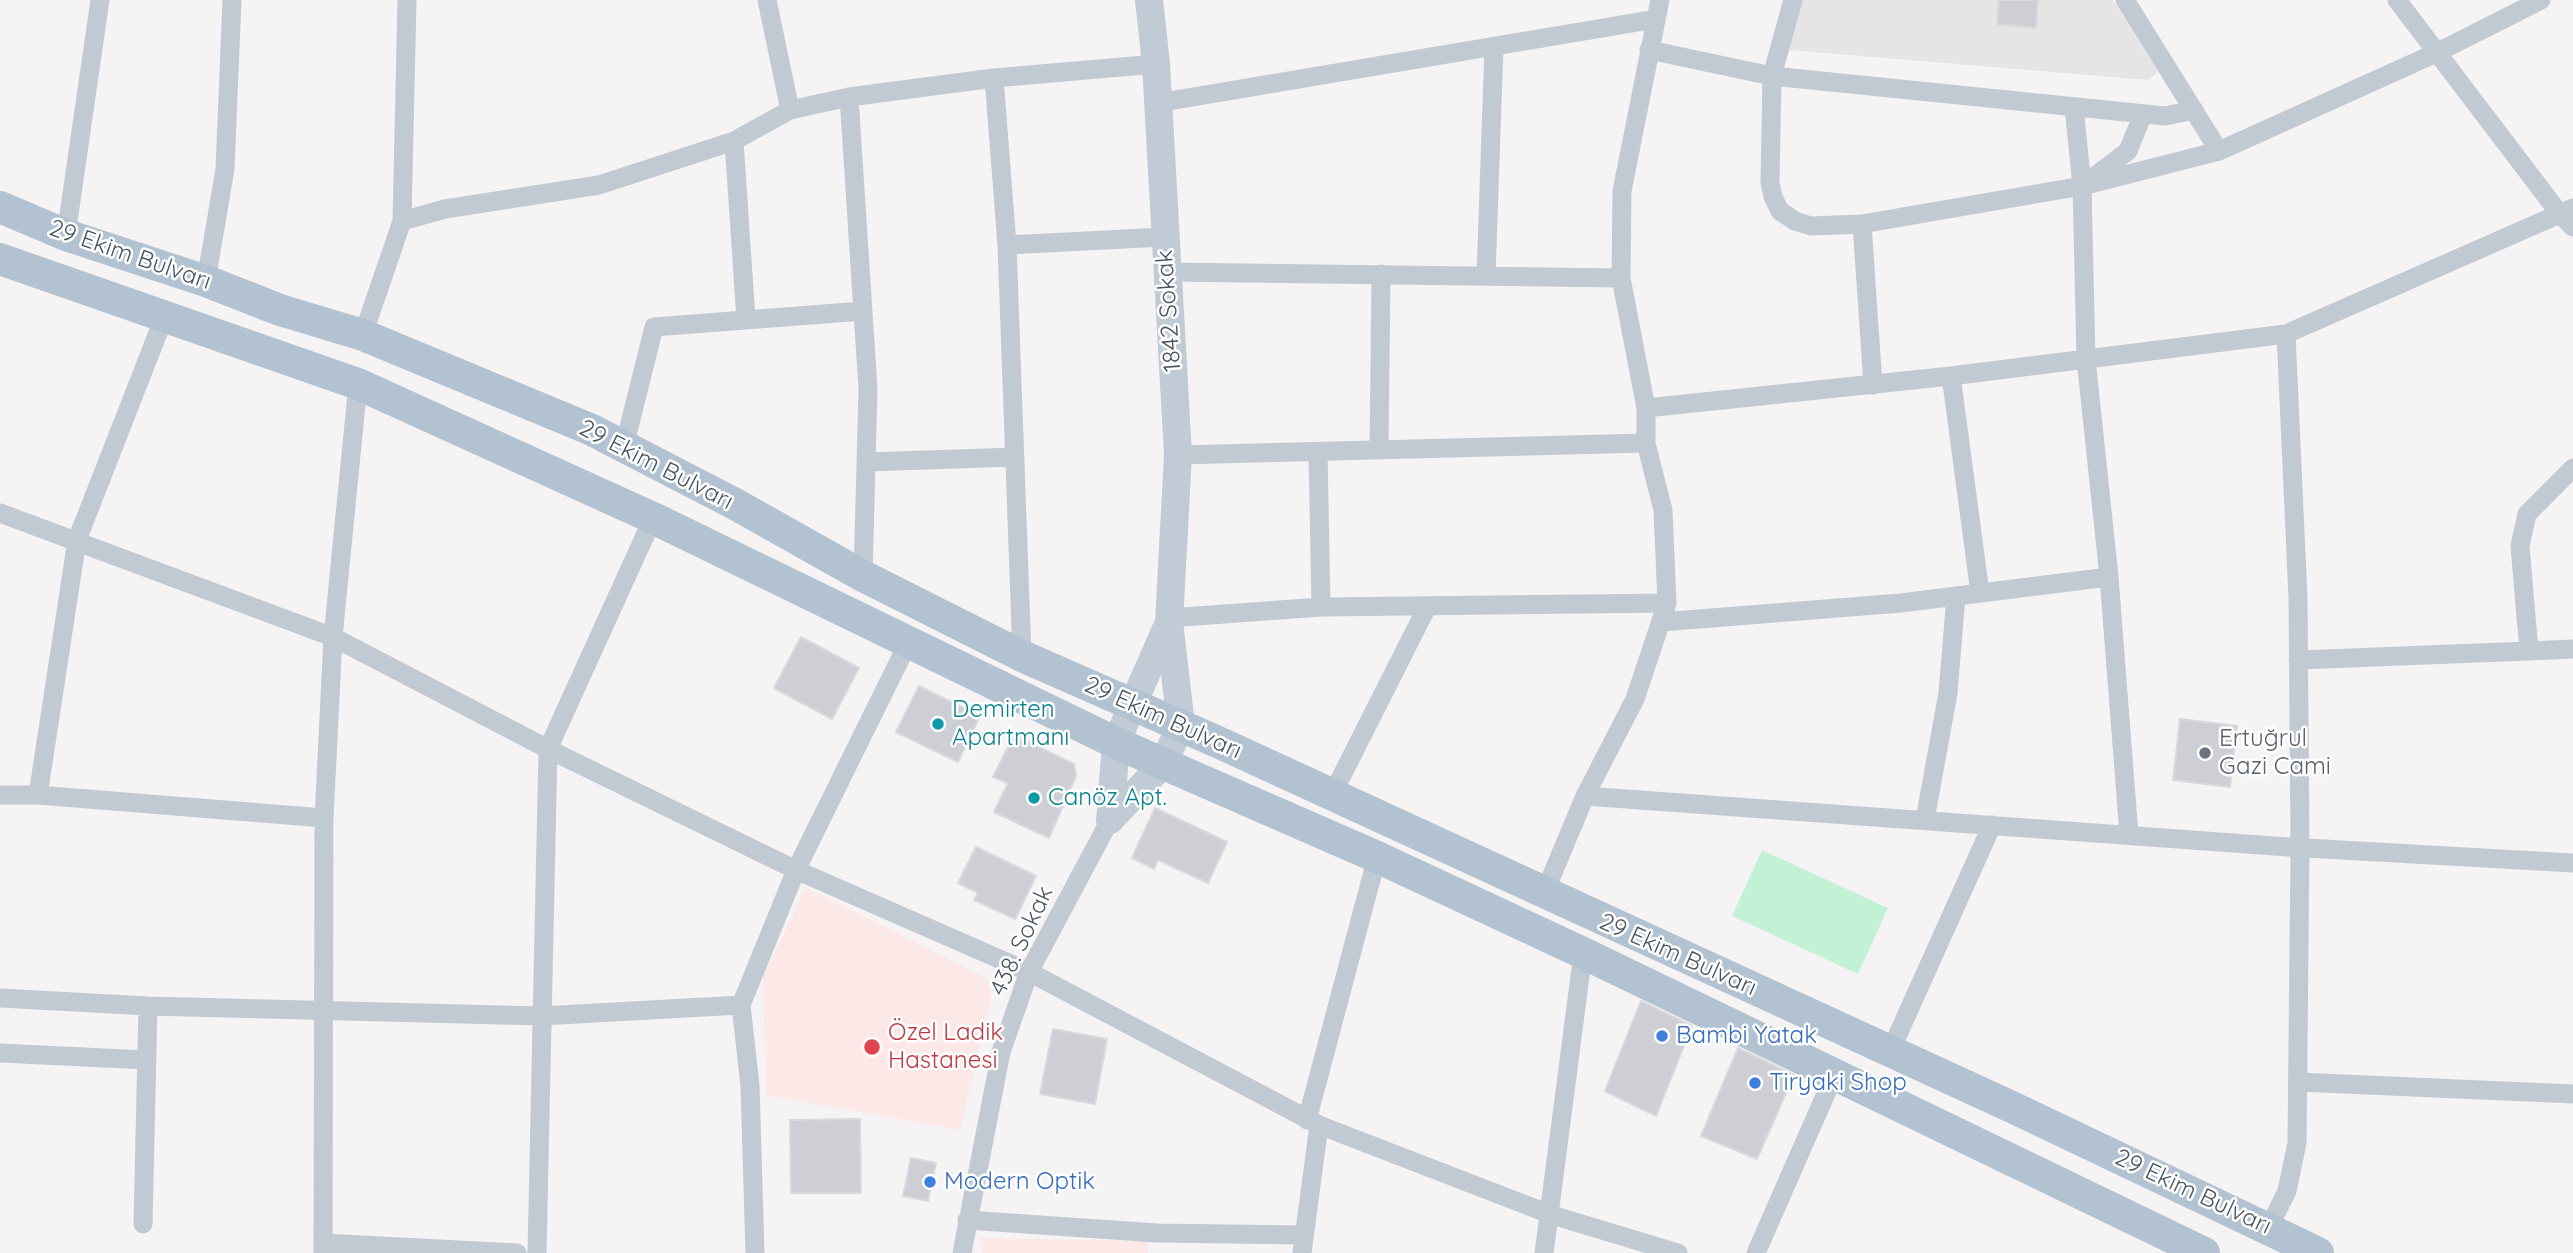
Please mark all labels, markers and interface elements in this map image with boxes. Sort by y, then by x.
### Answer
street label: 29 Ekim Bulvarı [45,214,215,296]
street label: 1842 Sokak [1150,249,1188,373]
street label: 29 Ekim Bulvarı [574,414,738,516]
street label: 29 Ekim Bulvarı [1080,670,1246,766]
place label: Demirten Apartmanı [952,696,1069,752]
marker: Demirten Apartmanı [930,716,946,732]
place label: Ertuğrul Gazi Cami [2219,725,2331,781]
marker: Ertuğrul Gazi Cami [2197,745,2213,761]
place label: Canöz Apt. [1048,784,1167,812]
marker: Canöz Apt. [1026,790,1042,806]
street label: 438. Sokak [984,882,1060,1000]
street label: 29 Ekim Bulvarı [1595,907,1761,1003]
place label: Özel Ladik Hastanesi [888,1019,1003,1075]
place label: Bambi Yatak [1676,1022,1817,1050]
marker: Bambi Yatak [1654,1028,1670,1044]
marker: Özel Ladik Hastanesi [862,1037,882,1057]
place label: Tiryaki Shop [1769,1069,1907,1097]
marker: Tiryaki Shop [1747,1075,1763,1091]
street label: 29 Ekim Bulvarı [2110,1143,2276,1241]
place label: Modern Optik [944,1168,1095,1196]
marker: Modern Optik [922,1174,938,1190]

